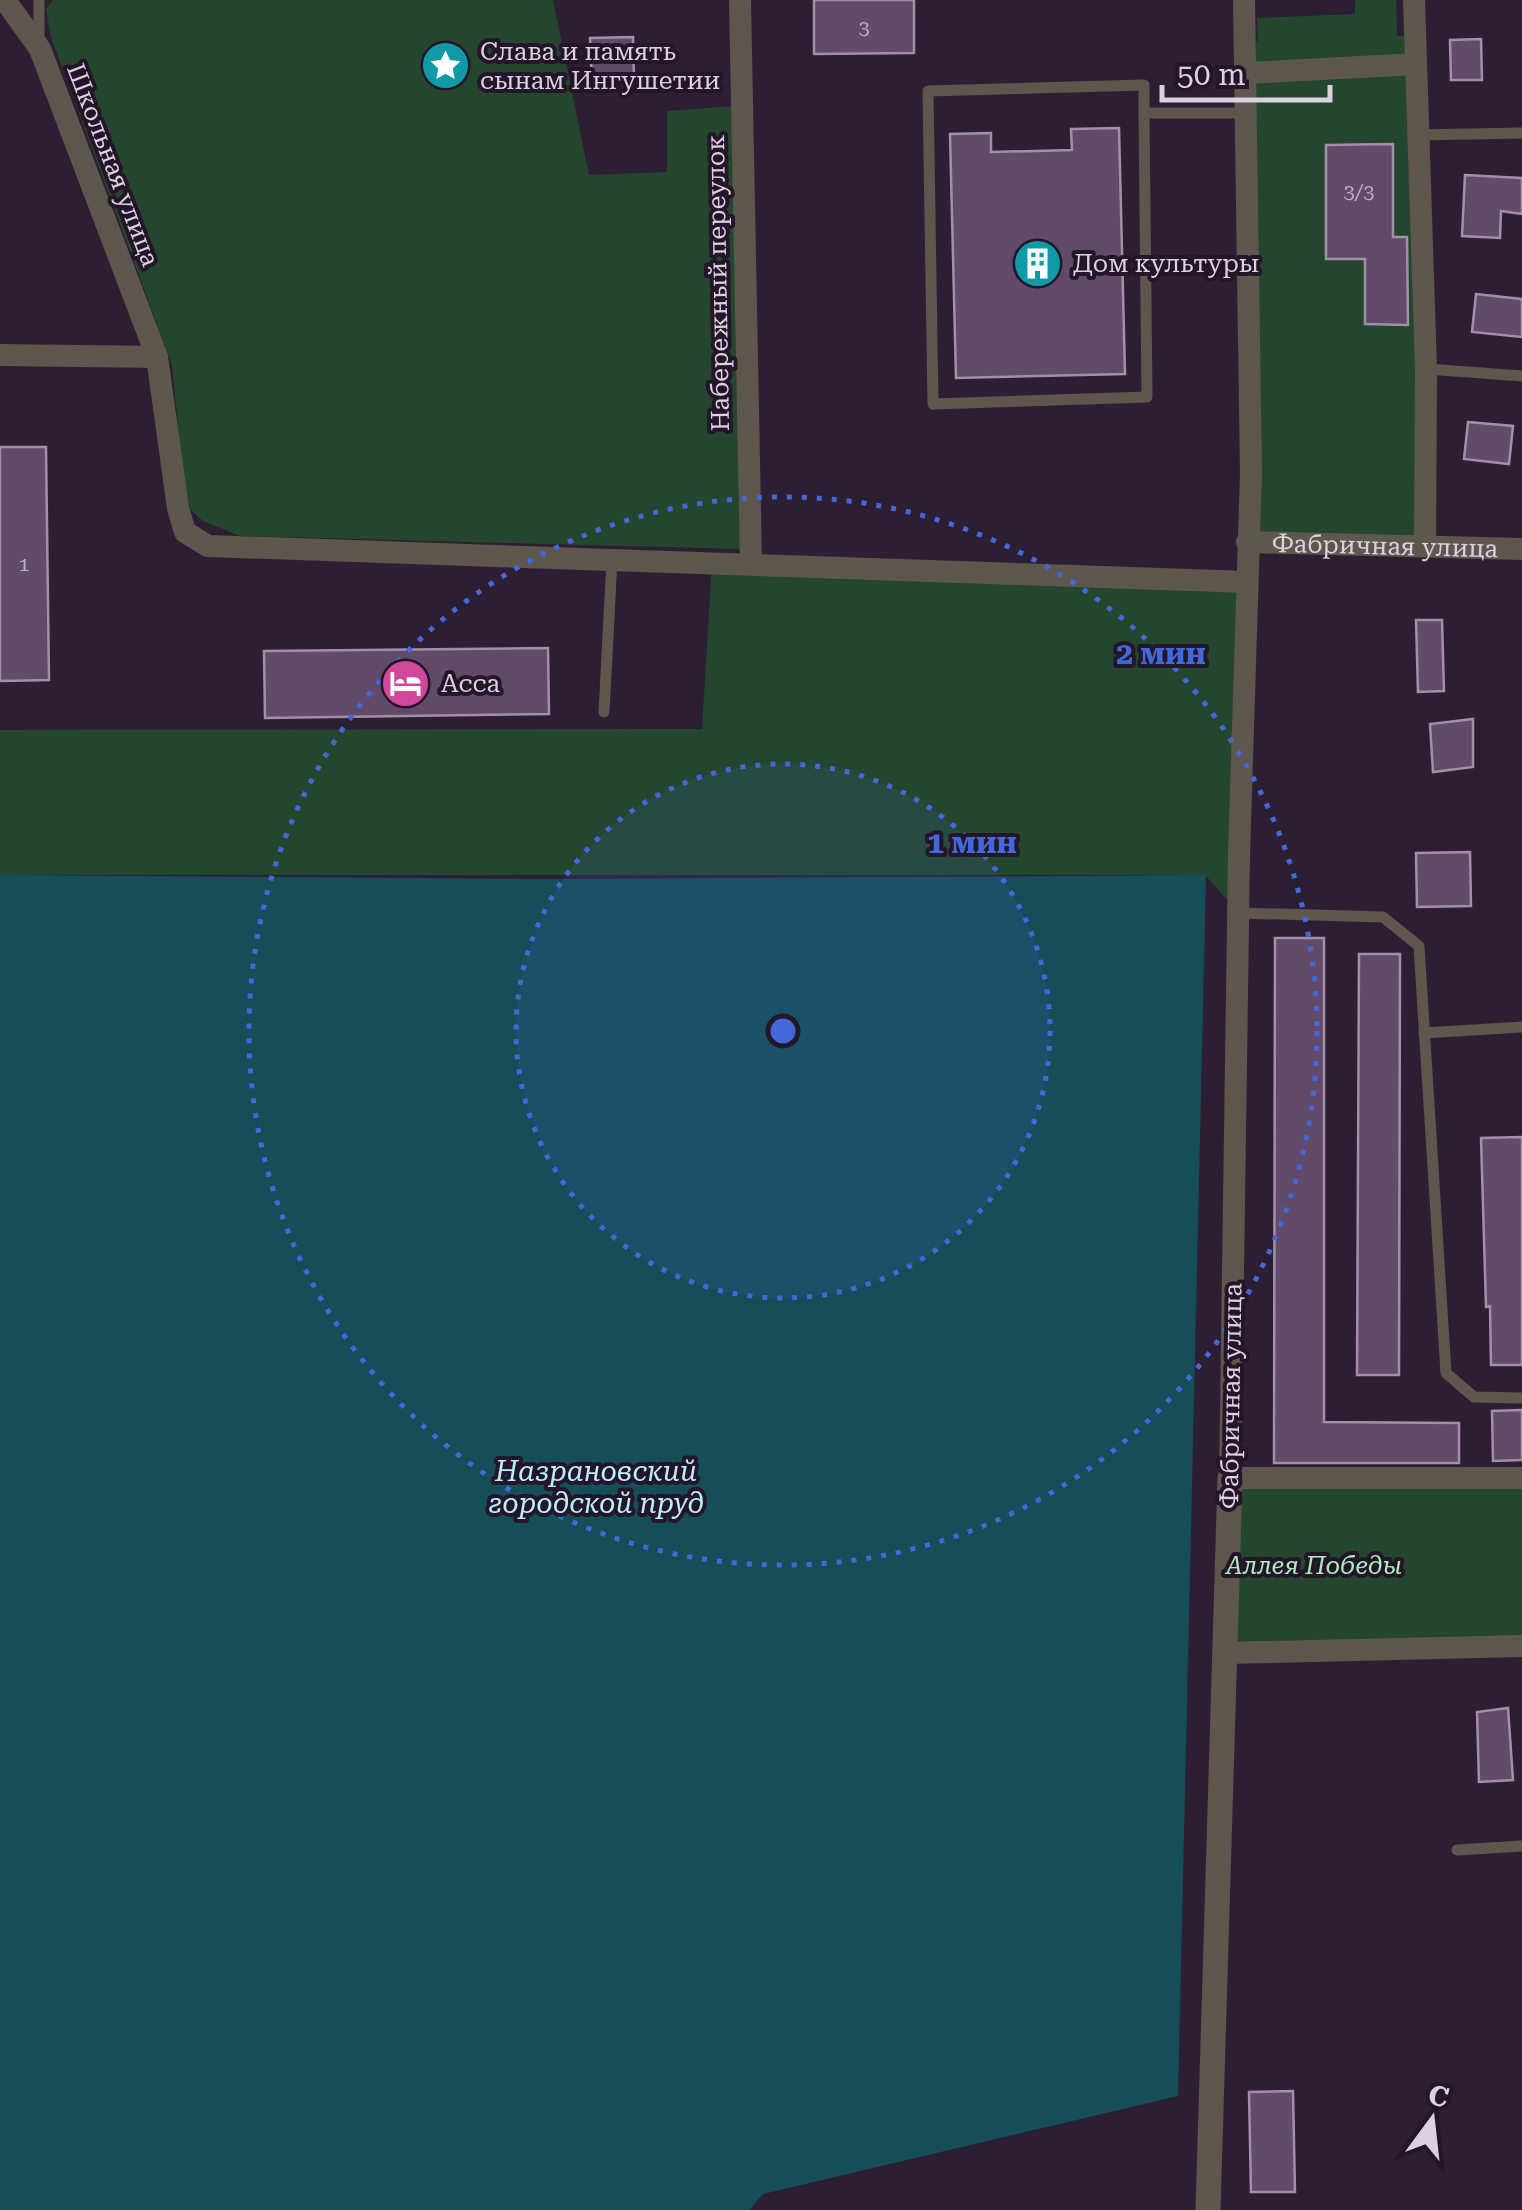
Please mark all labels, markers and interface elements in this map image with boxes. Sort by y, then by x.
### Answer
house number: 3 [858,15,870,39]
place label: Слава и память сынам Ингушетии [480,37,720,95]
place icon: Слава и память сынам Ингушетии [419,39,471,91]
scale bar [1162,40,1330,102]
text: 50 m [1177,57,1246,92]
street label: Школьная улица [61,60,165,271]
street label: Набережный переулок [701,134,735,431]
house number: 3/3 [1344,179,1374,203]
building icon: Дом культуры [1012,237,1064,289]
place label: Дом культуры [1073,249,1259,278]
street label: Фабричная улица [1272,528,1499,563]
house number: 1 [18,552,30,576]
text: 2 мин [1116,636,1206,671]
hotel icon: Асса [380,657,432,709]
place label: Асса [441,669,500,698]
text: 1 мин [927,825,1017,860]
centre of rings [765,1013,801,1049]
street label: Фабричная улица [1215,1282,1247,1509]
water label: Назрановский городской пруд [488,1455,704,1520]
park label: Аллея Победы [1224,1551,1402,1580]
north arrow [1382,2070,1482,2170]
text: С [1425,2078,1452,2115]

